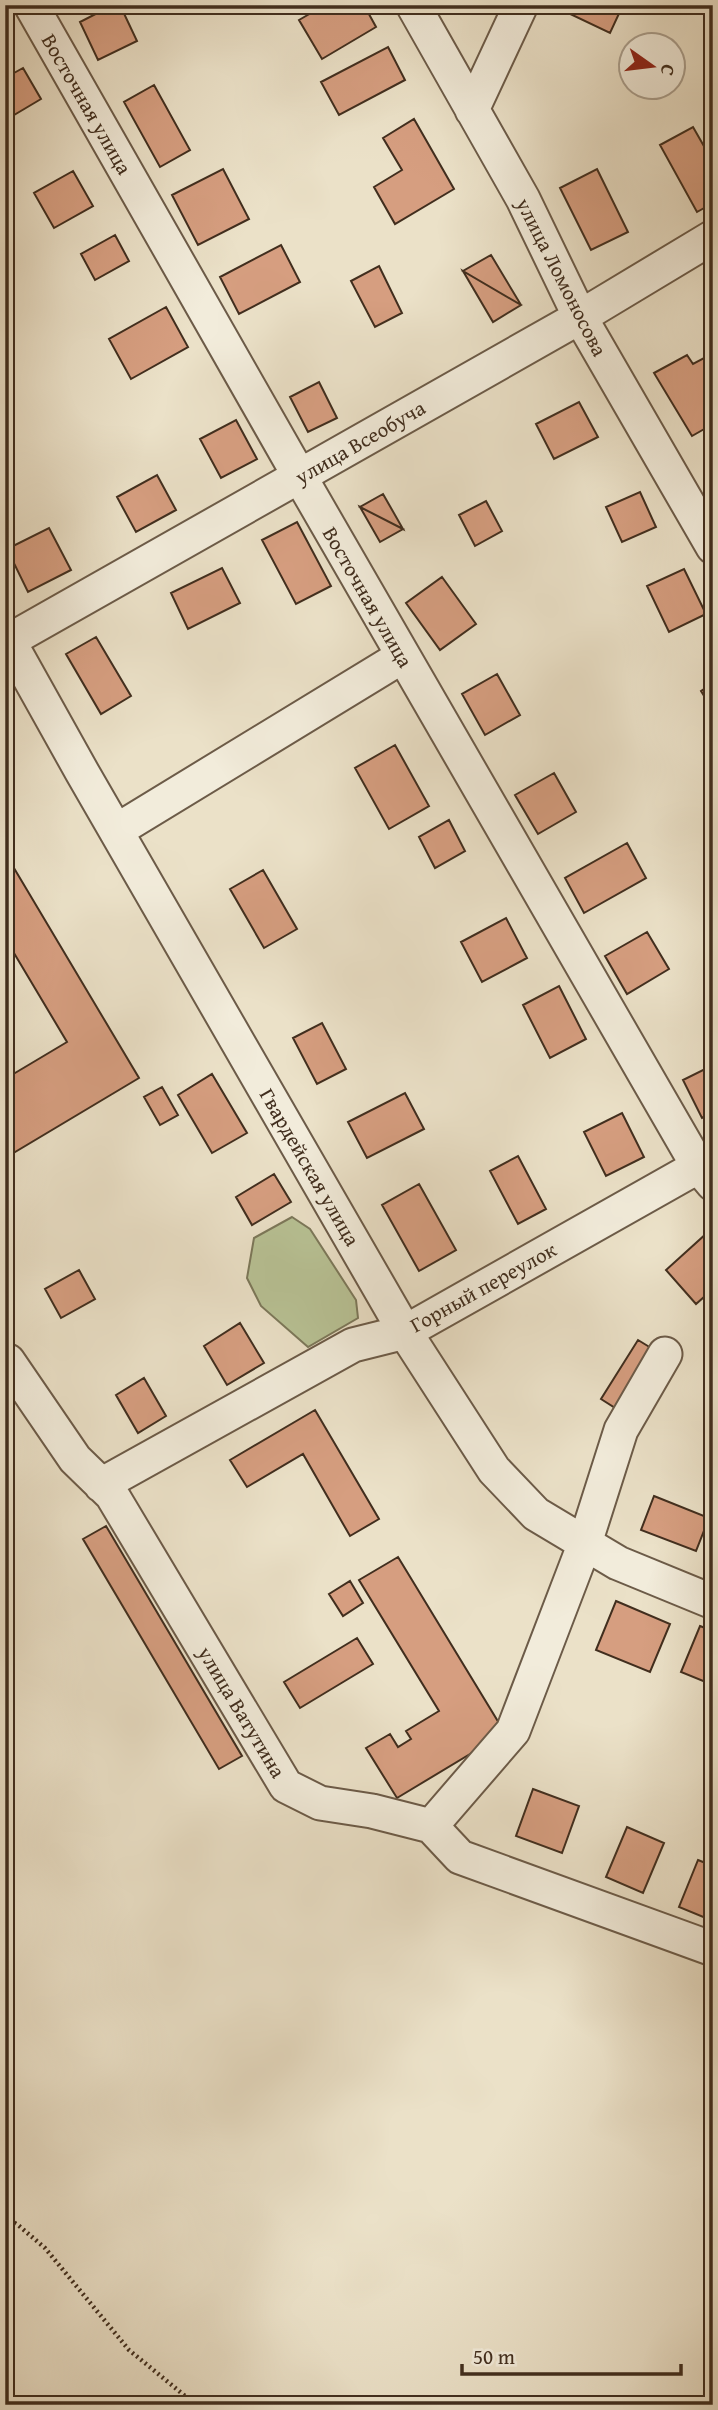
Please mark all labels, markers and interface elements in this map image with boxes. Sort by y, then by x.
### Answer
street label: Восточная улица [34,28,140,180]
north arrow [616,32,686,102]
text: С [654,62,683,79]
street label: улица Ломоносова [508,191,615,362]
street label: улица Всеобуча [288,392,431,492]
street label: Восточная улица [315,521,421,673]
street label: Гвардейская улица [252,1082,368,1252]
street label: Горный переулок [404,1234,562,1340]
street label: улица Ватутина [190,1639,294,1784]
scale bar [462,2333,681,2377]
text: 50 m [473,2341,515,2372]

